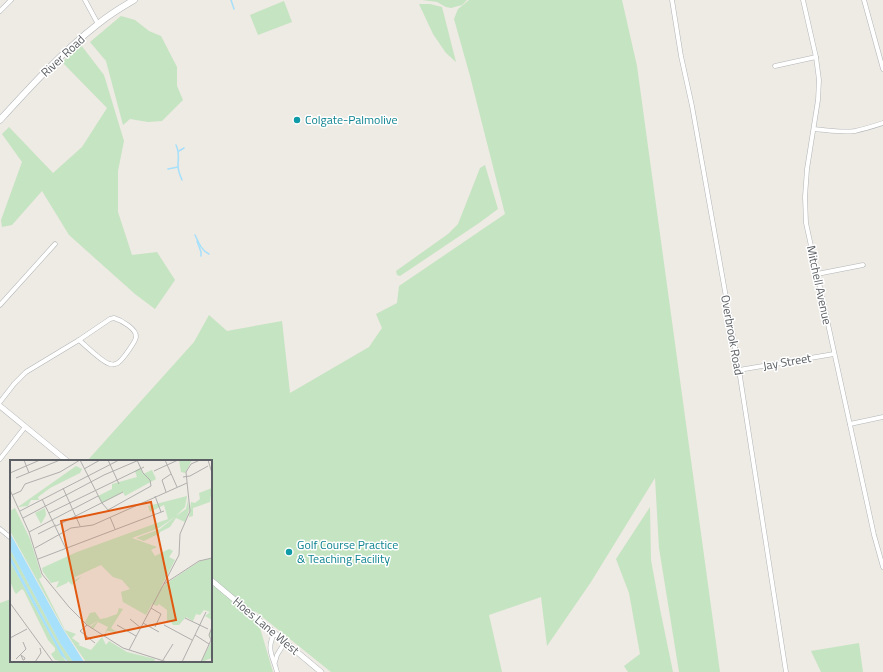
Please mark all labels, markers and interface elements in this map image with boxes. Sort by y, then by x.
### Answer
street label: River Road [36,30,89,81]
place label: Colgate-Palmolive [305,110,398,129]
marker: Colgate-Palmolive [292,115,302,125]
street label: Mitchell Avenue [802,244,837,326]
street label: Overbrook Road [716,293,749,377]
street label: Jay Street [761,348,813,375]
inset map [10,460,212,662]
place label: Golf Course Practice & Teaching Facility [297,535,398,568]
marker: Golf Course Practice & Teaching Facility [284,547,294,557]
street label: Hoes Lane West [229,592,304,660]

